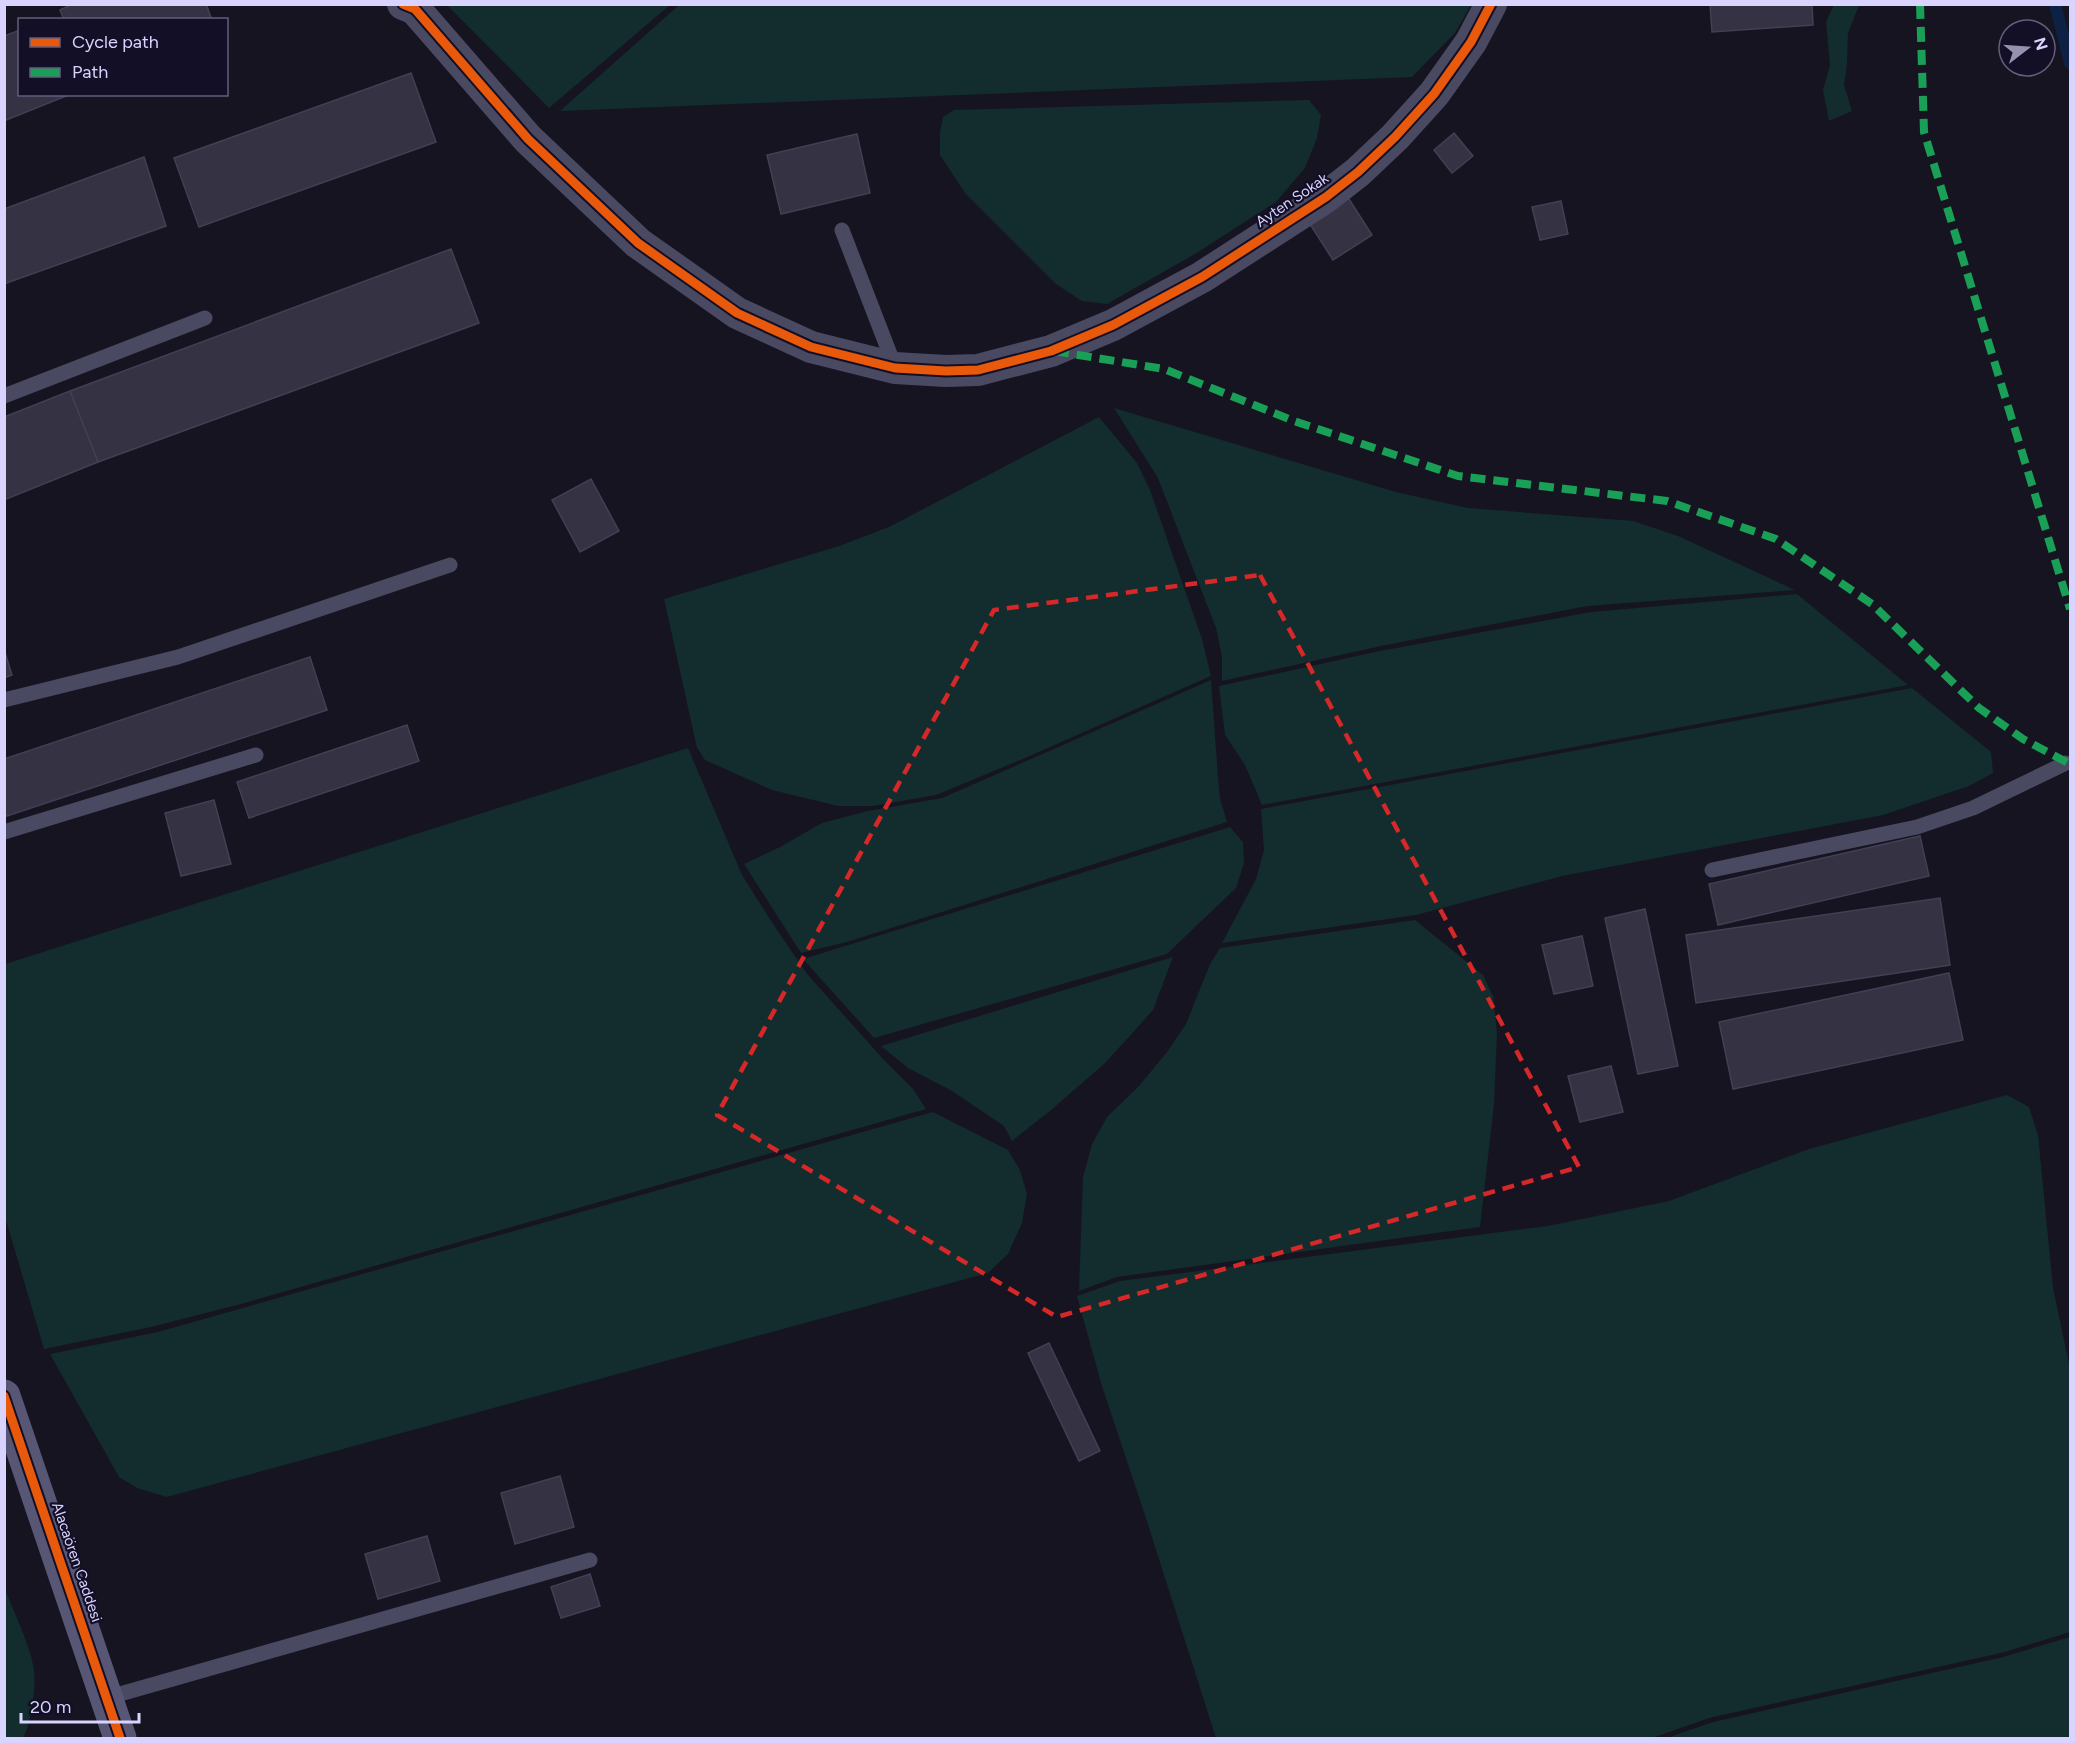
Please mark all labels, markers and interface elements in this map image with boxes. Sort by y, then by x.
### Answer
legend [18,18,228,96]
north arrow [1997,18,2057,78]
text: Cycle path [72,31,159,53]
text: N [2030,35,2052,52]
text: Path [72,61,108,83]
street label: Ayten Sokak [1252,169,1332,231]
street label: Alacaören Caddesi [48,1500,106,1624]
scale bar [21,1686,140,1724]
text: 20 m [30,1696,71,1718]

